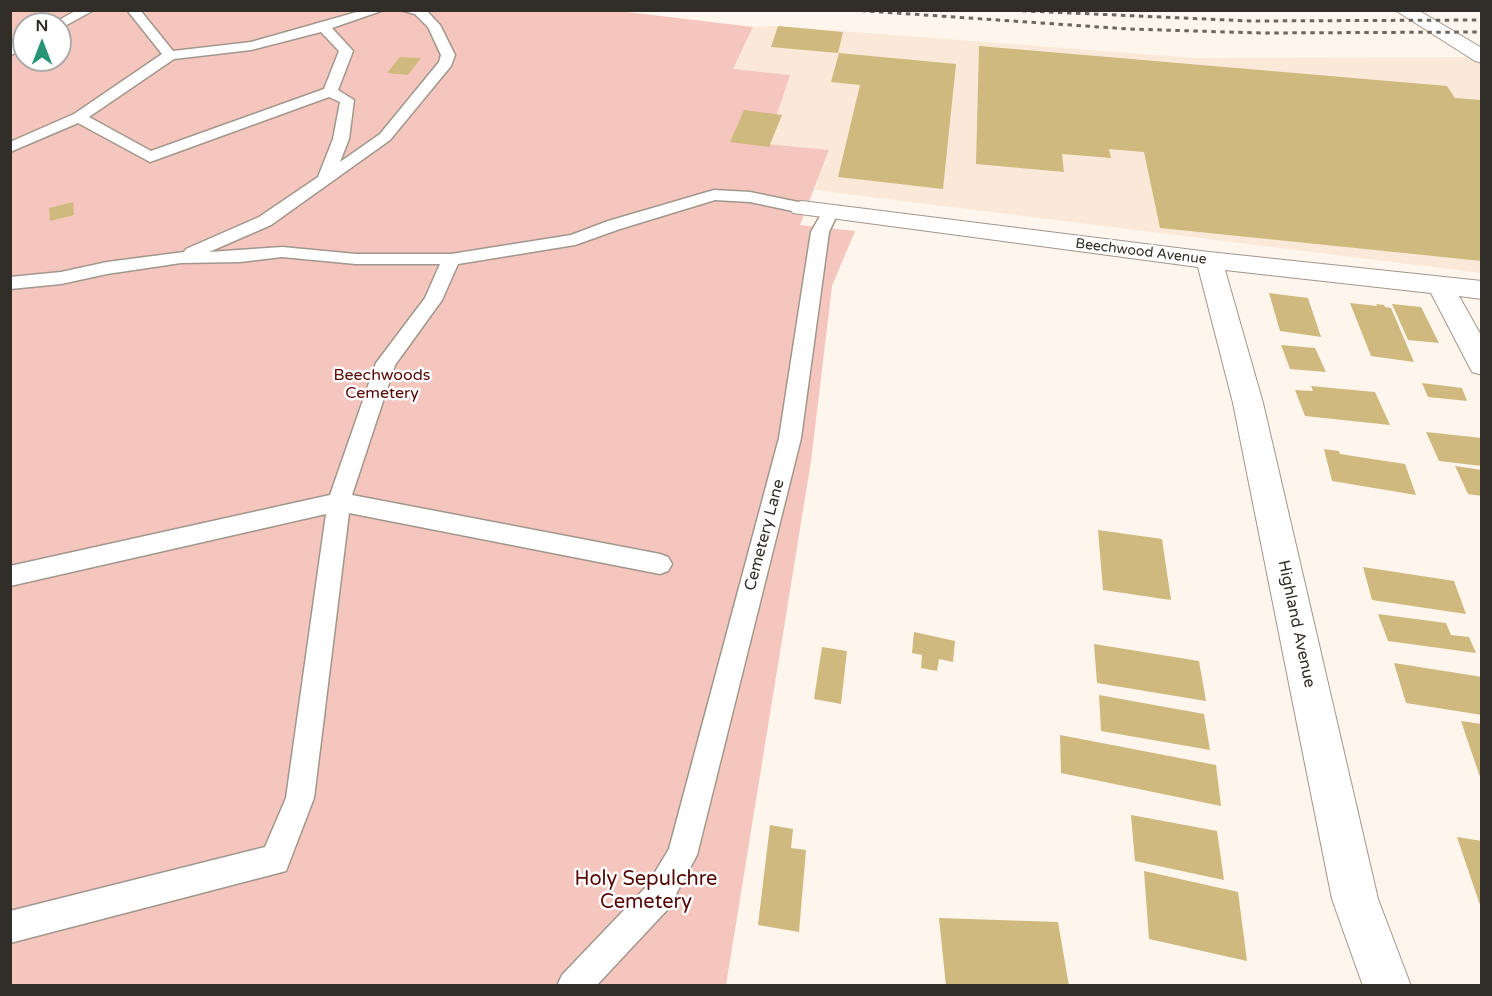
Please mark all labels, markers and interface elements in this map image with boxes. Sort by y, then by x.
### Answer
north arrow [12,12,72,72]
text: N [36,16,48,36]
street label: Beechwood Avenue [1075,236,1207,268]
park label: Beechwoods Cemetery [333,366,431,404]
street label: Cemetery Lane [741,477,789,593]
street label: Highland Avenue [1273,558,1319,690]
park label: Holy Sepulchre Cemetery [575,868,717,915]

